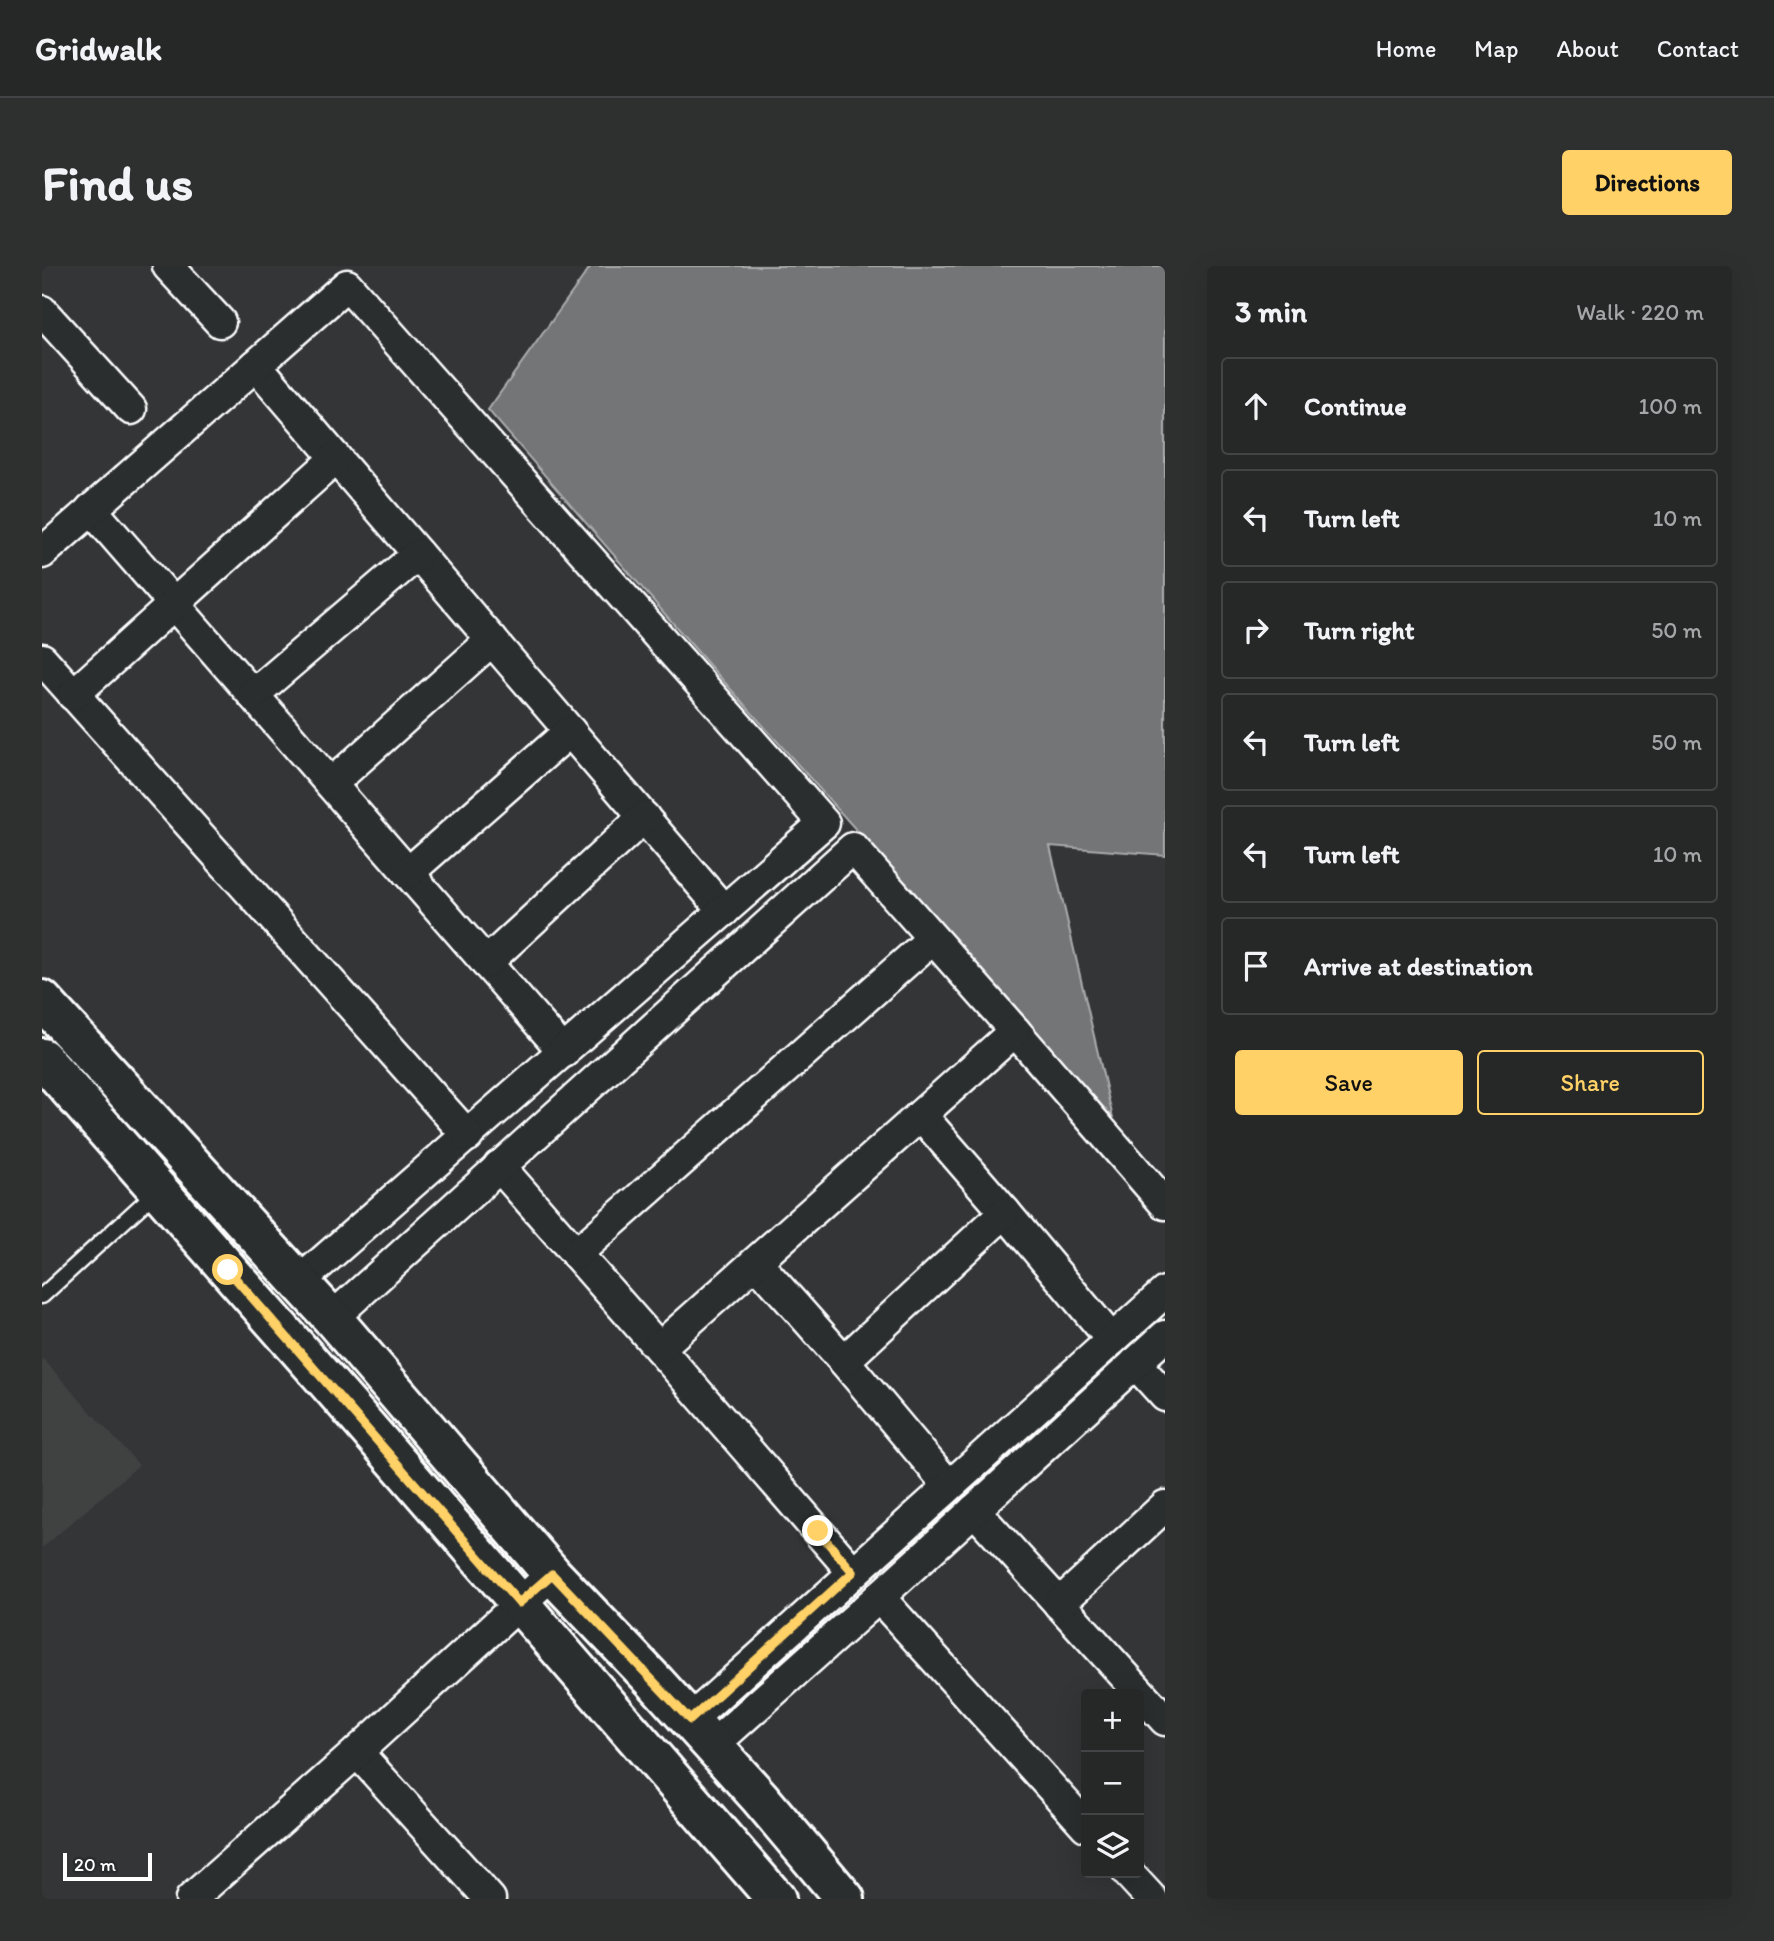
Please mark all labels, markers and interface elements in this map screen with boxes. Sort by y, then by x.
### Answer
text: Gridwalk [35,29,162,68]
text: Home [1376,34,1436,63]
text: Map [1474,34,1518,63]
text: About [1556,34,1619,63]
text: Contact [1657,34,1739,63]
button: Directions [1562,150,1732,215]
text: Find us [42,153,193,212]
text: 3 min [1235,293,1307,330]
text: Walk · 220 m [1576,298,1704,326]
icon: ahead [1237,387,1275,425]
text: Continue [1304,390,1407,422]
text: 100 m [1638,392,1702,420]
icon: left [1237,499,1275,537]
text: Turn left [1304,502,1400,534]
text: 10 m [1653,504,1702,532]
icon: right [1237,611,1275,649]
text: Turn right [1304,614,1415,646]
text: 50 m [1651,616,1702,644]
icon: left [1237,723,1275,761]
text: Turn left [1304,726,1400,758]
text: 50 m [1651,728,1702,756]
icon: left [1237,835,1275,873]
text: Turn left [1304,838,1400,870]
text: 10 m [1653,840,1702,868]
icon: arrive [1237,947,1275,985]
text: Arrive at destination [1304,950,1533,982]
button: Save [1235,1050,1463,1115]
button: Share [1477,1050,1704,1115]
route start [212,1254,243,1285]
route end [802,1515,833,1546]
map controls [1081,1689,1144,1878]
button: + [1081,1689,1144,1752]
button: − [1081,1752,1144,1815]
button: layers [1081,1815,1144,1878]
scale bar [63,1850,152,1882]
text: 20 m [74,1853,116,1876]

